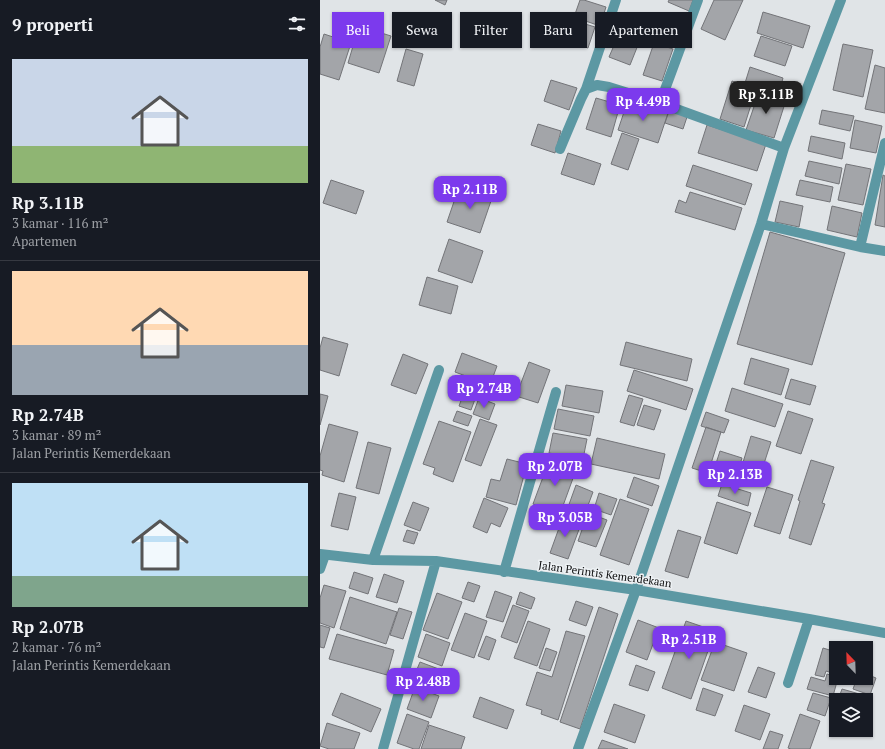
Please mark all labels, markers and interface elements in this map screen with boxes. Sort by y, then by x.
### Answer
chip: Beli [332,12,384,48]
chip: Sewa [392,12,452,48]
chip: Filter [460,12,522,48]
chip: Baru [530,12,587,48]
chip: Apartemen [595,12,692,48]
text: 9 properti [12,13,93,36]
icon: filters [286,13,308,35]
pin: Rp 3.11B [725,81,807,115]
icon: home [124,85,196,157]
text: Rp 3.11B [739,85,793,103]
pin: Rp 4.49B [602,88,684,122]
text: Rp 4.49B [616,92,670,110]
pin: Rp 2.11B [429,176,511,210]
text: Rp 2.11B [443,180,497,198]
text: Rp 3.11B [12,191,84,214]
text: 3 kamar · 116 m² [12,214,108,232]
text: Apartemen [12,232,77,250]
icon: home [124,297,196,369]
pin: Rp 2.74B [443,375,525,409]
text: Rp 2.74B [457,379,511,397]
text: Rp 2.74B [12,403,84,426]
text: 3 kamar · 89 m² [12,426,101,444]
text: Jalan Perintis Kemerdekaan [12,444,171,462]
pin: Rp 2.07B [514,453,596,487]
text: Rp 2.07B [528,457,582,475]
pin: Rp 2.13B [694,461,776,495]
text: Rp 2.13B [708,465,762,483]
pin: Rp 3.05B [524,504,606,538]
text: Rp 3.05B [538,508,592,526]
icon: home [124,509,196,581]
street label: Jalan Perintis Kemerdekaan [537,558,673,590]
text: Rp 2.07B [12,615,84,638]
pin: Rp 2.51B [648,626,730,660]
text: Rp 2.51B [662,630,716,648]
text: 2 kamar · 76 m² [12,638,101,656]
north arrow [829,641,873,685]
map controls [829,641,873,737]
text: Jalan Perintis Kemerdekaan [12,656,171,674]
pin: Rp 2.48B [382,668,464,702]
text: Rp 2.48B [396,672,450,690]
button: layers [829,693,873,737]

